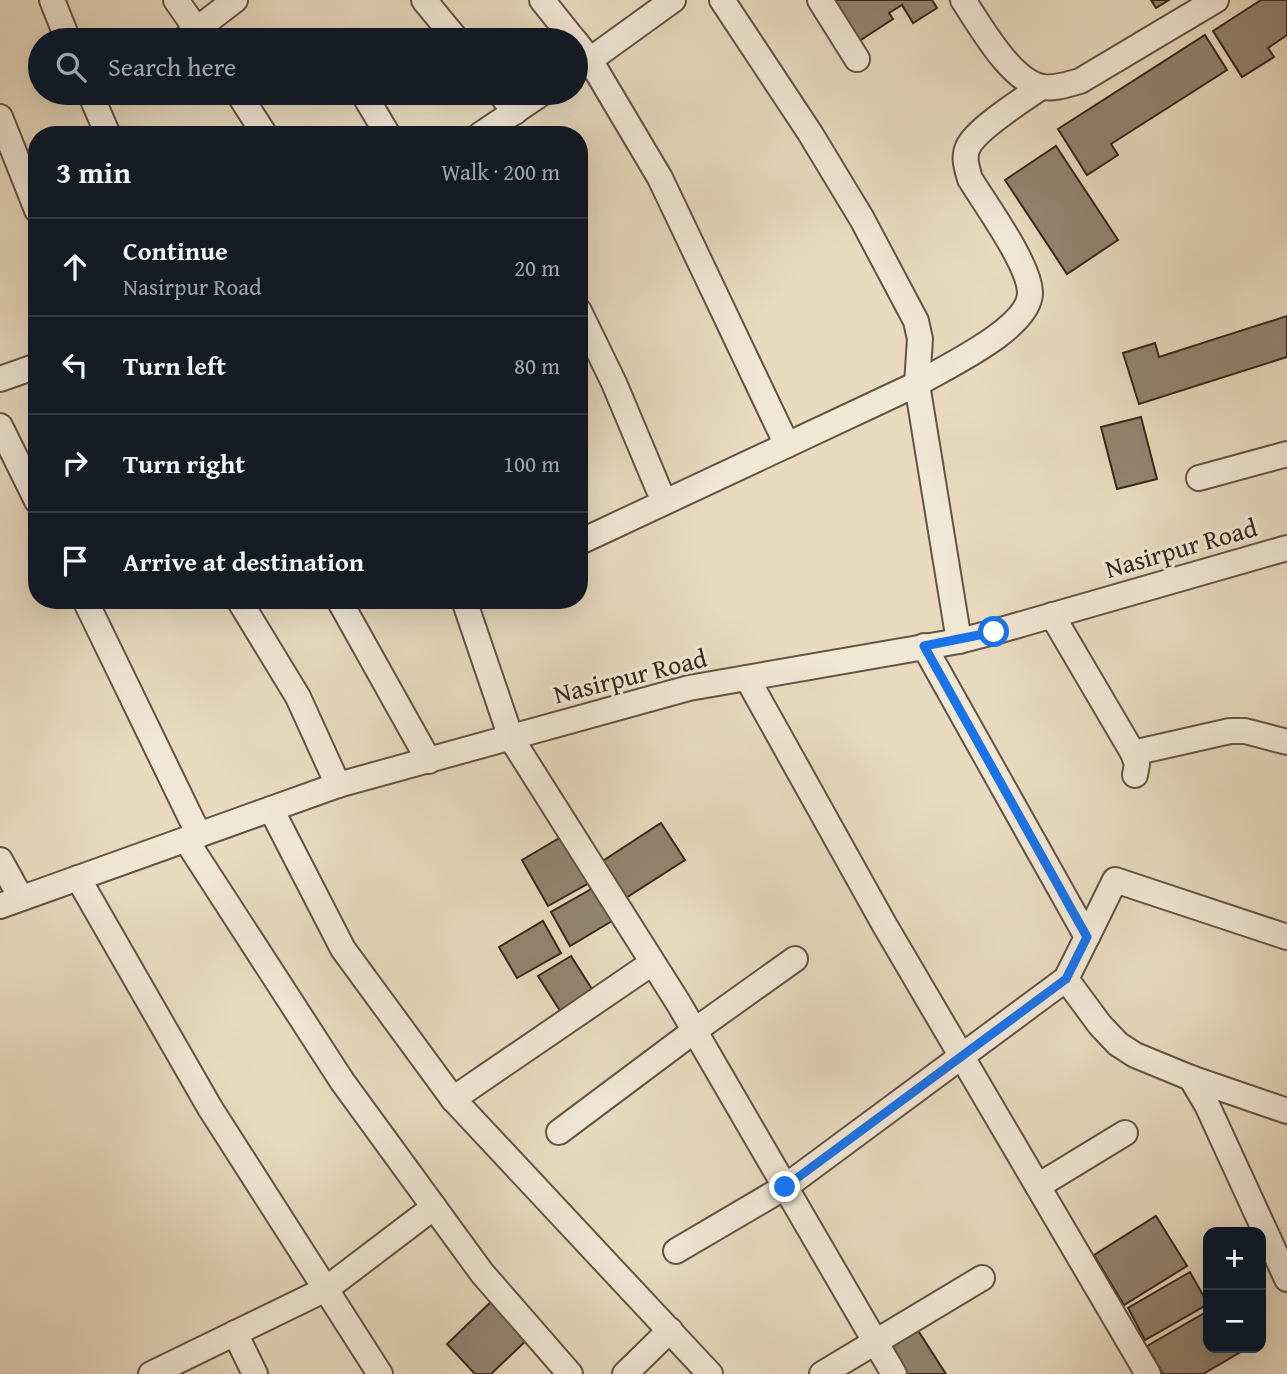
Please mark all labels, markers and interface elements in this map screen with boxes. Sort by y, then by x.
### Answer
search box [28,28,588,105]
text: Search here [108,47,236,86]
icon: search [52,48,90,86]
text: 3 min [56,150,131,194]
text: Walk · 200 m [441,155,560,188]
text: Continue [123,231,228,270]
icon: ahead [56,248,94,286]
text: 20 m [514,251,560,284]
text: Nasirpur Road [123,270,262,303]
icon: left [56,346,94,384]
text: Turn left [123,346,226,385]
text: 80 m [514,349,560,382]
icon: right [56,444,94,482]
text: Turn right [123,444,245,483]
text: 100 m [503,447,560,480]
street label: Nasirpur Road [1100,507,1262,588]
icon: arrive [56,542,94,580]
text: Arrive at destination [123,542,364,581]
route start [978,616,1009,647]
street label: Nasirpur Road [549,638,711,713]
route end [769,1171,800,1202]
map controls [1203,1227,1266,1353]
button: + [1203,1227,1266,1290]
button: − [1203,1290,1266,1353]

